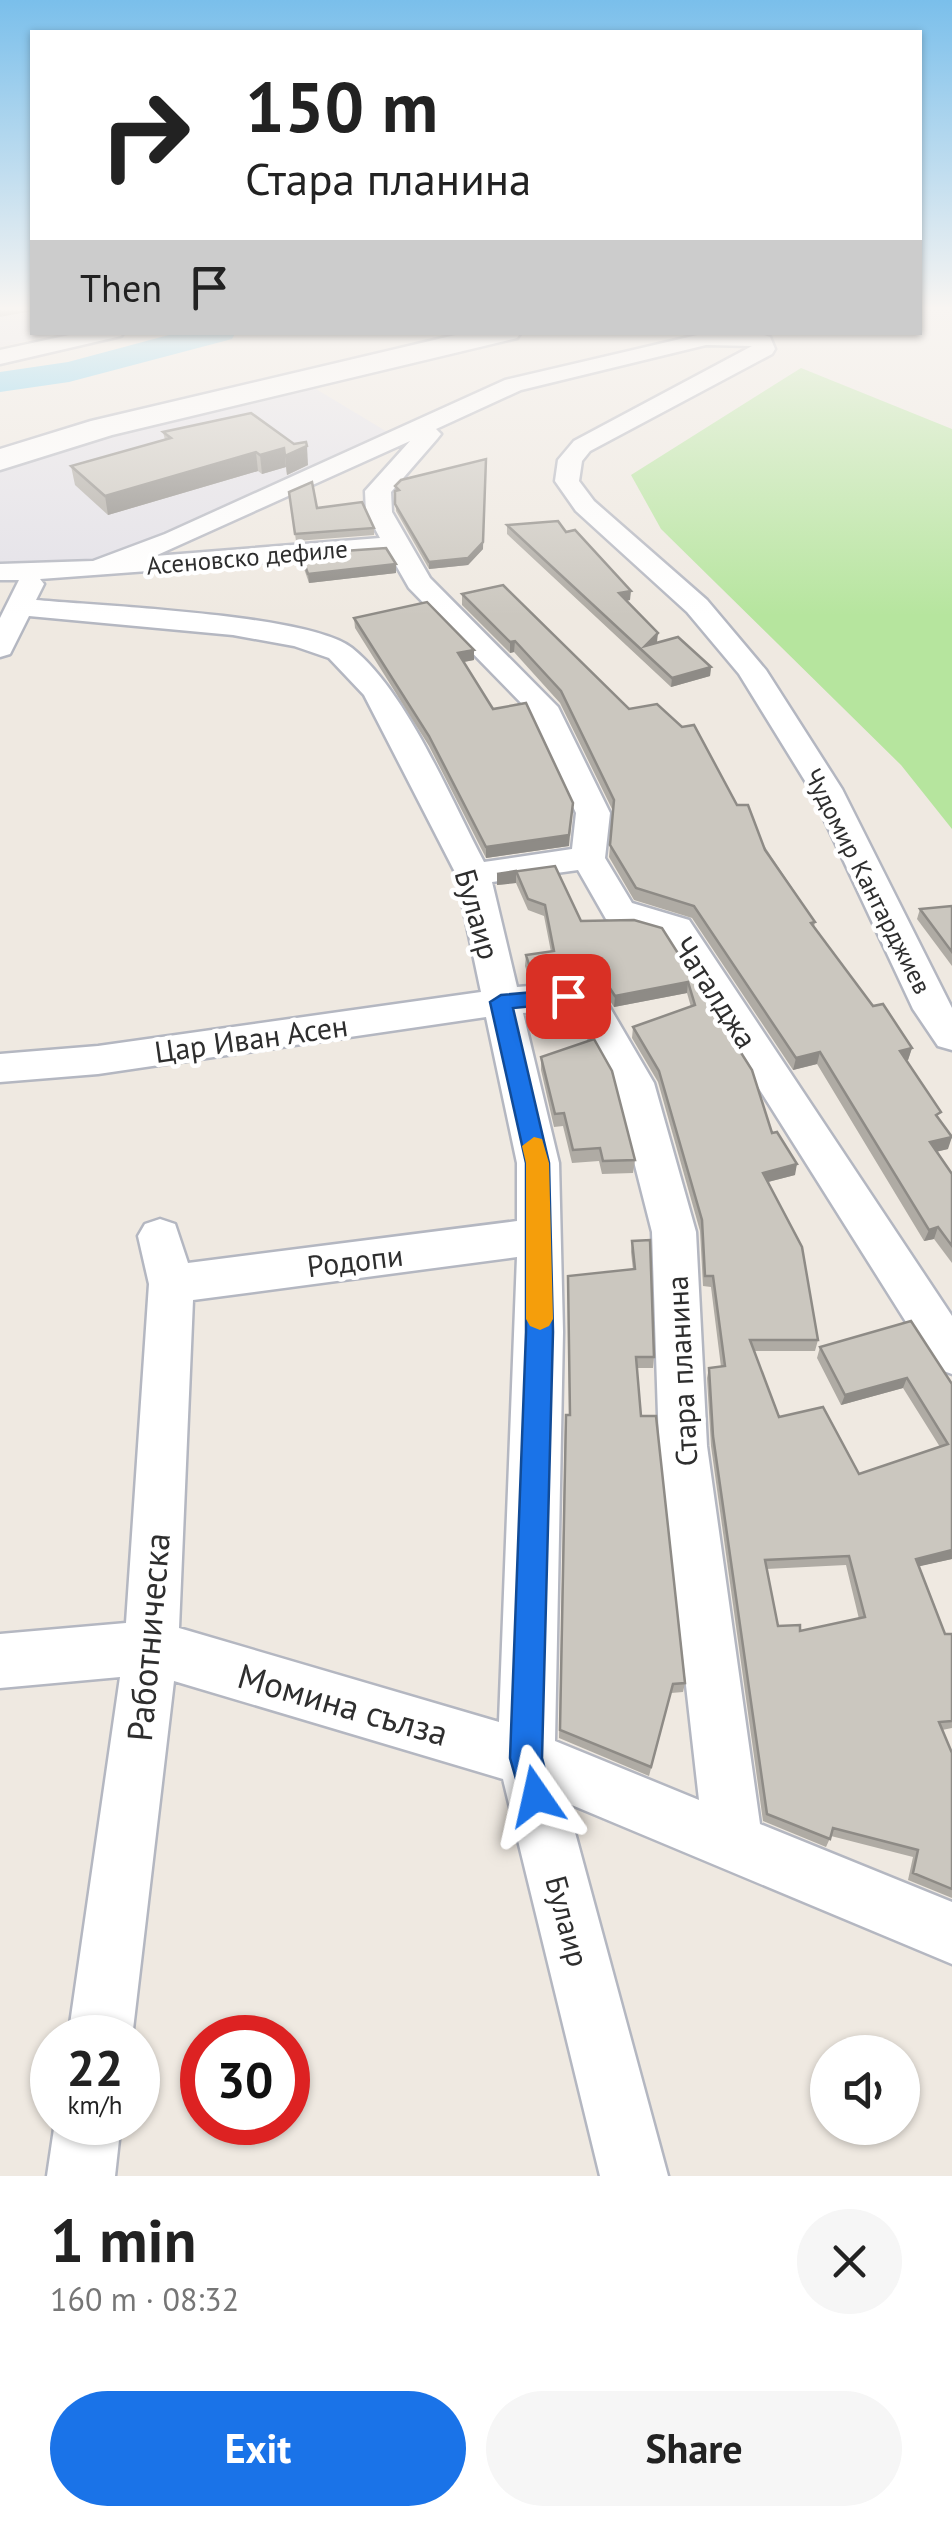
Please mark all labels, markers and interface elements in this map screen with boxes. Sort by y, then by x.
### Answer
text: 150 m [245,61,438,151]
icon: right [80,70,210,200]
text: Стара планина [245,149,531,207]
icon: arrive [182,260,237,315]
text: Then [80,263,162,312]
street label: Асеновско дефиле [145,532,349,582]
street label: Чудомир Кантарджиев [797,763,939,999]
street label: Булаир [446,864,510,964]
street label: Чаталджа [665,929,767,1055]
pin [526,954,611,1039]
icon: arrive [541,969,596,1024]
street label: Цар Иван Асен [152,1005,350,1071]
street label: Родопи [305,1235,405,1285]
street label: Стара планина [657,1275,705,1467]
street label: Работническа [116,1531,180,1743]
street label: Момина сълза [233,1652,453,1756]
position arrow [484,1744,588,1848]
street label: Булаир [537,1871,599,1971]
speed limit sign: 30 [180,2015,310,2145]
text: 22 [67,2035,123,2100]
map controls [810,2035,920,2145]
button: sound [810,2035,920,2145]
text: km/h [68,2089,122,2121]
text: 1 min [50,2201,196,2279]
button: close [797,2209,902,2314]
text: 160 m · 08:32 [50,2278,239,2320]
button: Exit [50,2391,466,2506]
button: Share [486,2391,902,2506]

